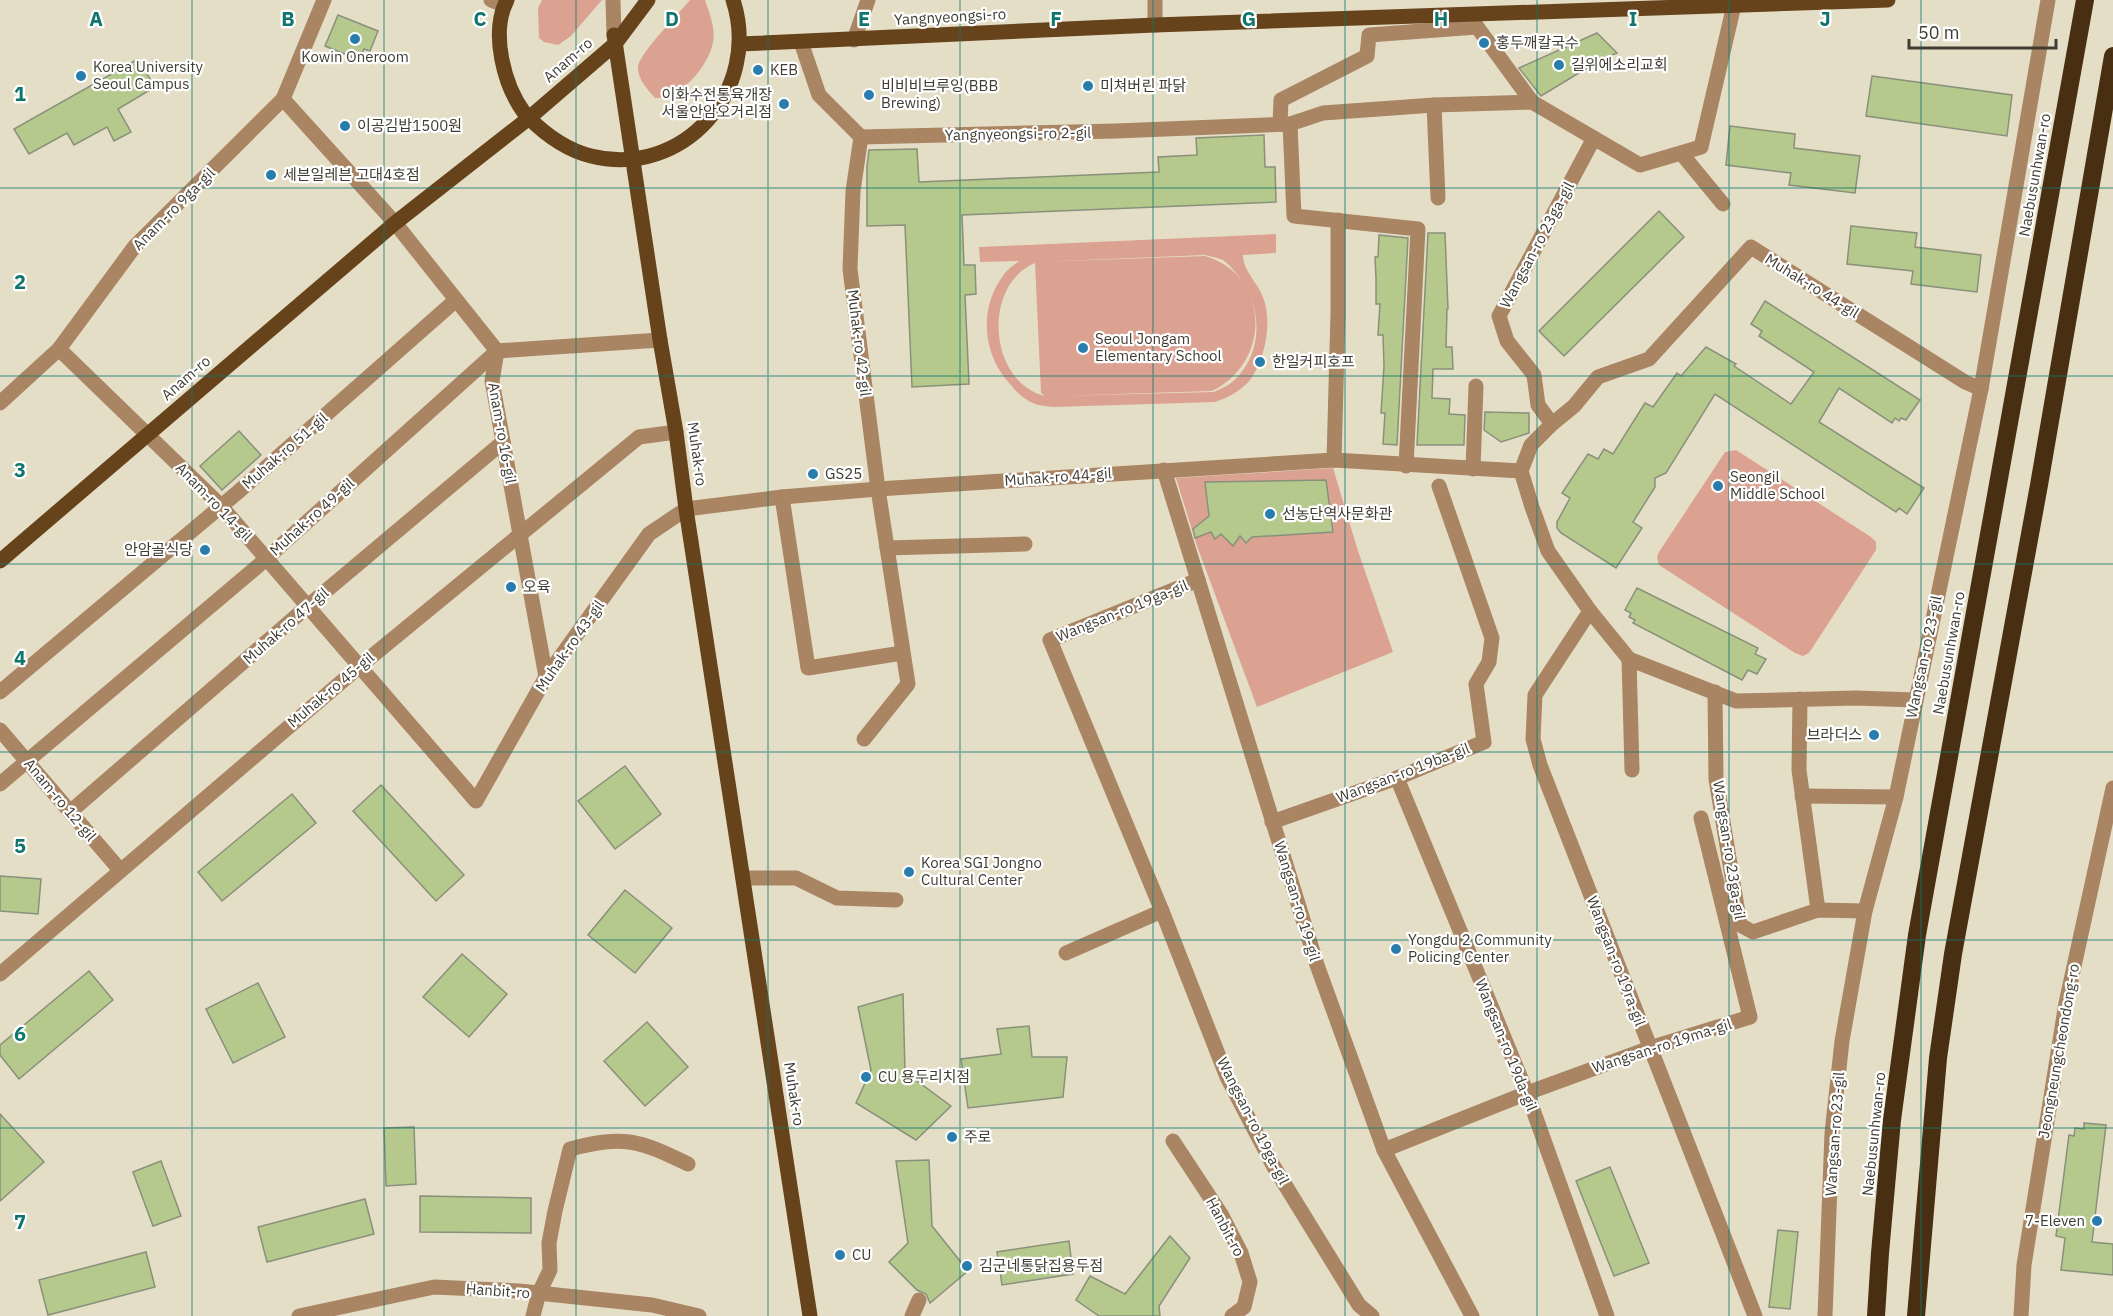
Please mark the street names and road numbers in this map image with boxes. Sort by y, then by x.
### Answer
street label: Yangnyeongsi-ro [893,4,1007,29]
street label: Anam-ro [539,33,596,86]
street label: Naebusunhwan-ro [2014,112,2055,238]
street label: Yangnyeongsi-ro 2-gil [945,123,1091,144]
street label: Anam-ro 9ga-gil [128,163,219,254]
street label: Wangsan-ro 23ga-gil [1495,178,1578,311]
street label: Muhak-ro 44-gil [1762,249,1863,322]
street label: Muhak-ro 42-gil [844,288,875,397]
street label: Anam-ro [157,351,214,404]
street label: Anam-ro 16-gil [484,381,521,485]
street label: Muhak-ro 51-gil [238,408,331,493]
street label: Muhak-ro [684,421,711,487]
street label: Anam-ro 14-gil [172,458,257,545]
street label: Muhak-ro 44-gil [1004,463,1112,490]
street label: Muhak-ro 49-gil [265,474,358,560]
street label: Wangsan-ro 19ga-gil [1053,575,1190,646]
street label: Muhak-ro 47-gil [239,583,332,668]
street label: Naebusunhwan-ro [1928,590,1969,716]
street label: Wangsan-ro 23-gil [1901,594,1946,720]
street label: Muhak-ro 43-gil [531,596,608,695]
street label: Muhak-ro 45-gil [283,648,378,731]
street label: Wangsan-ro 19ba-gil [1333,738,1472,807]
street label: Anam-ro 12-gil [20,754,101,845]
street label: Wangsan-ro 23ga-gil [1709,779,1750,921]
street label: Wangsan-ro 19-gil [1270,839,1325,963]
street label: Wangsan-ro 19ra-gil [1583,893,1650,1029]
street label: Jeongneungcheondong-ro [2034,962,2083,1140]
street label: Wangsan-ro 19da-gil [1471,976,1542,1114]
street label: Wangsan-ro 19ma-gil [1590,1014,1734,1077]
street label: Wangsan-ro 19ga-gil [1213,1054,1294,1188]
street label: Muhak-ro [780,1061,809,1127]
street label: Wangsan-ro 23-gil [1821,1071,1848,1197]
street label: Naebusunhwan-ro [1858,1071,1889,1197]
street label: Hanbit-ro [1202,1194,1249,1260]
street label: Hanbit-ro [465,1279,531,1302]

